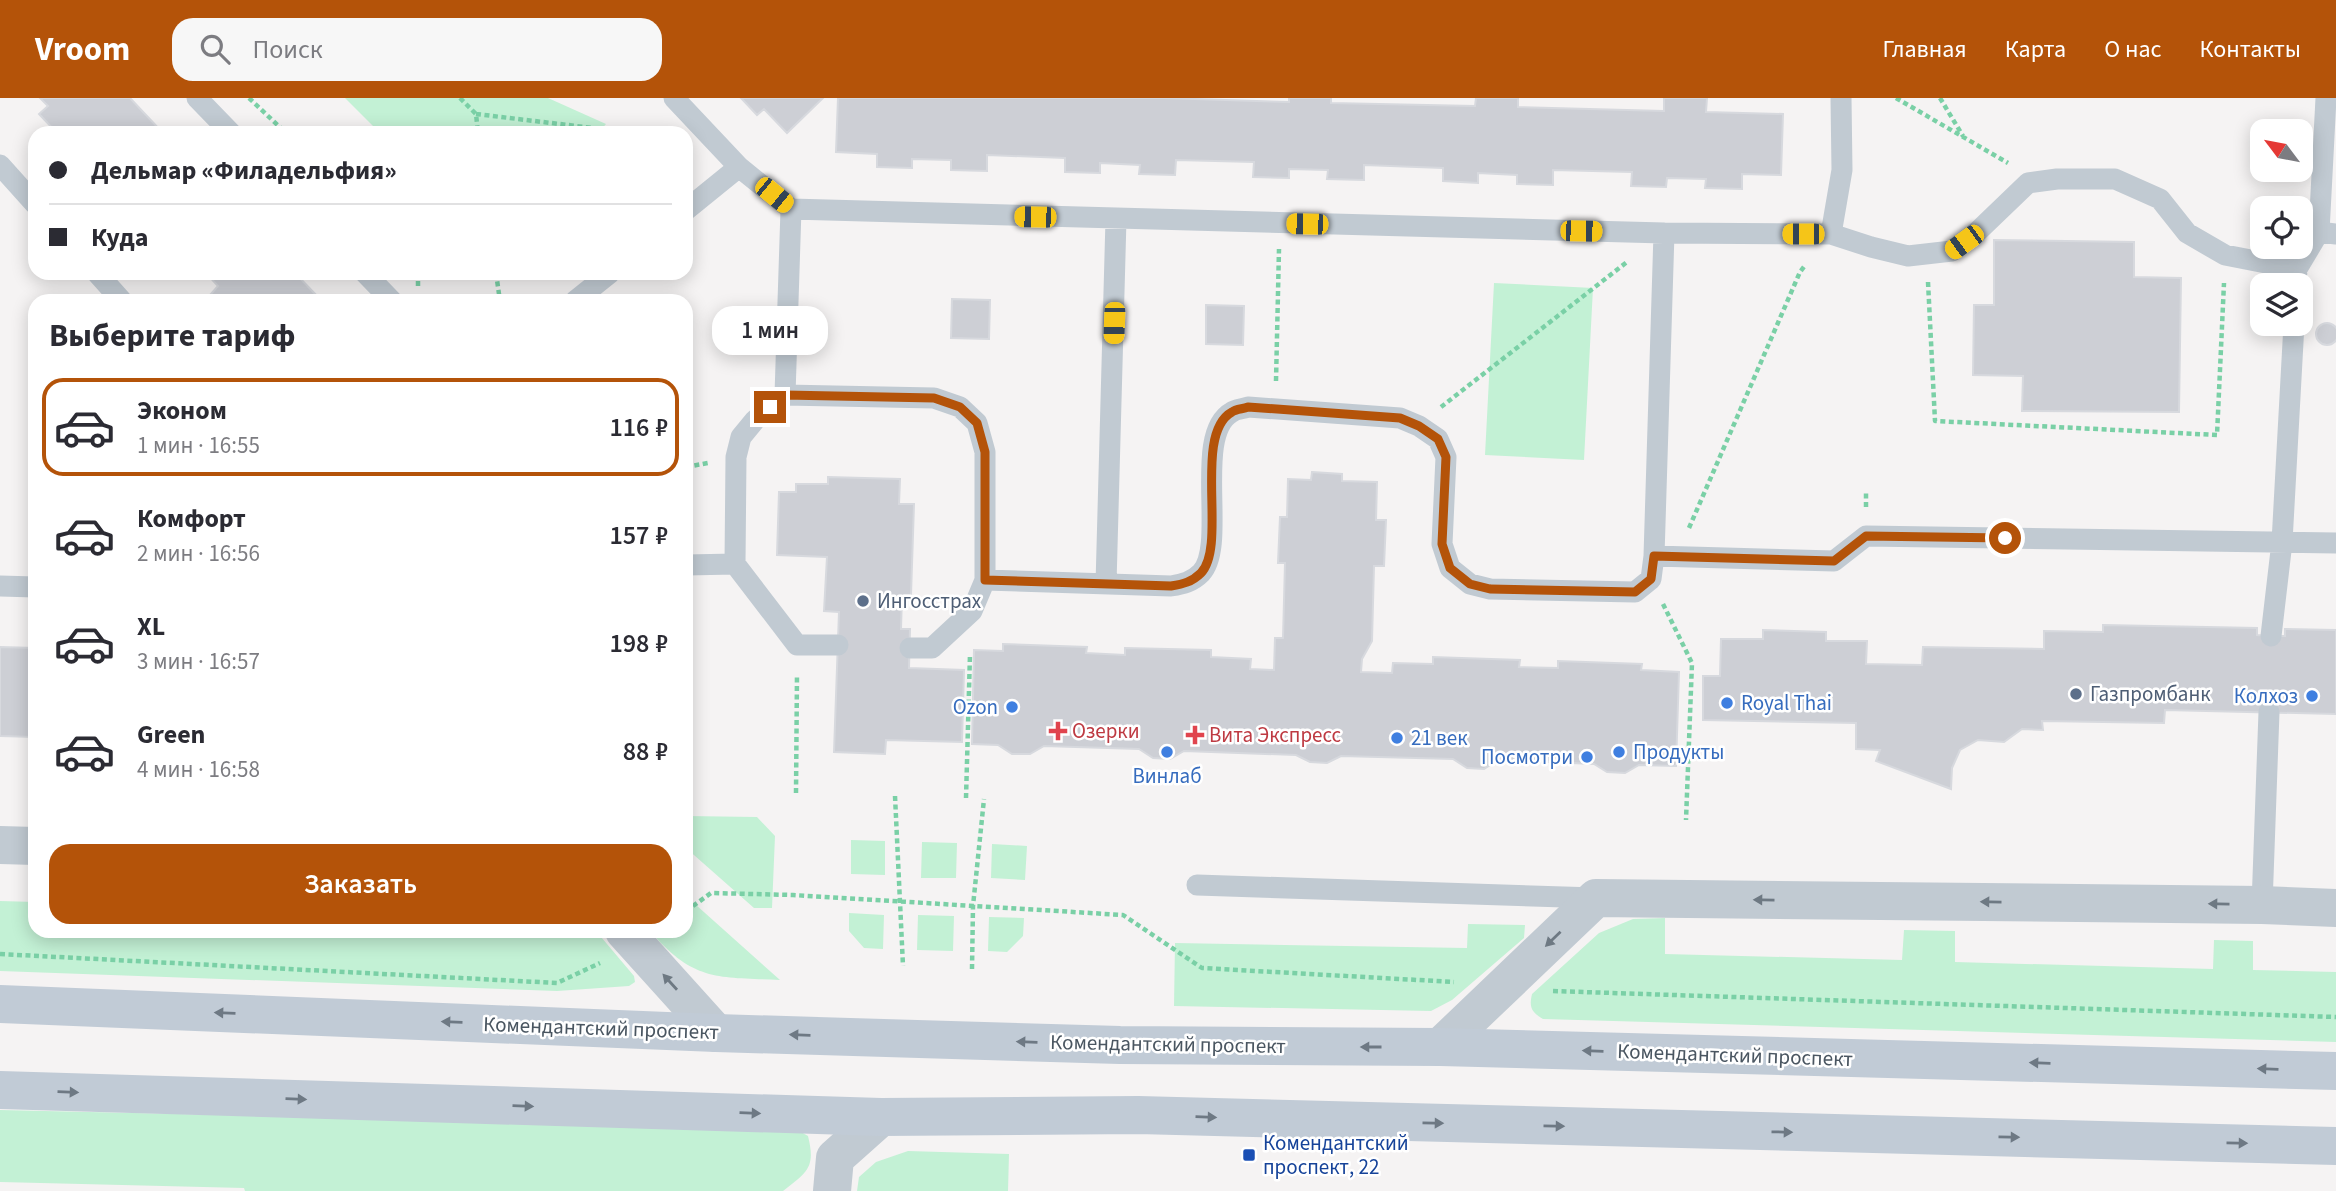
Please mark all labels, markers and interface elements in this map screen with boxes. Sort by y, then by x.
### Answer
search box [172,18,662,81]
text: Vroom [35,26,130,73]
icon: search [196,30,234,68]
text: Поиск [252,31,323,68]
text: Главная [1882,32,1967,67]
text: Карта [2005,32,2066,67]
text: О нас [2104,32,2161,67]
text: Контакты [2199,32,2301,67]
north arrow [2250,119,2314,182]
map controls [2250,119,2313,336]
text: Дельмар «Филадельфия» [91,152,397,189]
car [752,174,797,216]
button: locate [2250,196,2313,259]
car [1014,206,1057,228]
car [1286,213,1329,235]
text: Куда [91,219,149,256]
car [1560,220,1603,242]
car [1941,221,1988,263]
car [1783,224,1825,245]
button: layers [2250,273,2313,336]
car [1103,302,1126,344]
callout: 1 мин [712,306,828,354]
text: Выберите тариф [49,313,296,359]
text: 1 мин [741,314,799,347]
route end [754,391,786,423]
text: Эконом [137,392,227,429]
icon: car [53,396,116,459]
text: 116 ₽ [609,409,668,446]
text: 1 мин · 16:55 [137,429,260,462]
text: Комфорт [137,500,246,537]
icon: car [53,504,116,567]
text: 157 ₽ [609,517,668,554]
route start [1989,522,2021,554]
text: 2 мин · 16:56 [137,537,260,570]
place label: Ингосстрах [877,586,982,616]
marker: Ингосстрах [855,593,871,609]
text: XL [137,608,165,645]
icon: car [53,612,116,675]
text: 198 ₽ [609,625,668,662]
text: 3 мин · 16:57 [137,645,260,678]
place label: Газпромбанк [2090,679,2211,709]
place label: Колхоз [2234,681,2298,711]
marker: Газпромбанк [2068,686,2084,702]
place label: Royal Thai [1741,688,1832,718]
marker: Колхоз [2304,688,2320,704]
place label: Ozon [953,692,998,722]
marker: Royal Thai [1719,695,1735,711]
marker: Ozon [1004,699,1020,715]
text: Green [137,716,205,753]
place label: Озерки [1072,716,1140,746]
icon: car [53,720,116,783]
place label: Вита Экспресс [1209,720,1342,750]
marker: Озерки [1050,723,1066,739]
place label: 21 век [1411,723,1468,753]
marker: Вита Экспресс [1187,727,1203,743]
marker: 21 век [1389,730,1405,746]
text: 88 ₽ [623,733,668,770]
place label: Продукты [1633,737,1724,767]
place label: Посмотри [1481,742,1573,772]
marker: Винлаб [1159,744,1175,760]
marker: Продукты [1611,744,1627,760]
marker: Посмотри [1579,749,1595,765]
text: 4 мин · 16:58 [137,753,260,786]
place label: Винлаб [1132,761,1202,791]
button: Заказать [49,844,672,924]
one-way arrow [1753,894,1775,906]
one-way arrow [1980,896,2002,908]
one-way arrow [2208,898,2230,910]
one-way arrow [1545,931,1562,947]
one-way arrow [662,973,678,991]
one-way arrow [214,1008,236,1019]
street label: Комендантский проспект [483,1009,720,1047]
one-way arrow [441,1017,463,1028]
street label: Комендантский проспект [1050,1027,1286,1061]
one-way arrow [788,1029,810,1041]
one-way arrow [1016,1036,1038,1047]
street label: Комендантский проспект [1617,1036,1854,1074]
one-way arrow [1360,1041,1382,1053]
one-way arrow [1581,1046,1603,1057]
one-way arrow [2029,1058,2051,1069]
one-way arrow [2257,1064,2279,1075]
one-way arrow [57,1087,79,1098]
one-way arrow [285,1094,307,1105]
one-way arrow [512,1101,534,1112]
one-way arrow [740,1107,762,1119]
one-way arrow [1195,1112,1217,1123]
one-way arrow [1423,1117,1445,1129]
one-way arrow [1544,1120,1566,1132]
one-way arrow [1771,1126,1793,1137]
place label: Комендантский проспект, 22 [1263,1128,1409,1182]
one-way arrow [1999,1132,2021,1143]
one-way arrow [2226,1137,2248,1149]
marker: Комендантский проспект, 22 [1241,1147,1257,1163]

